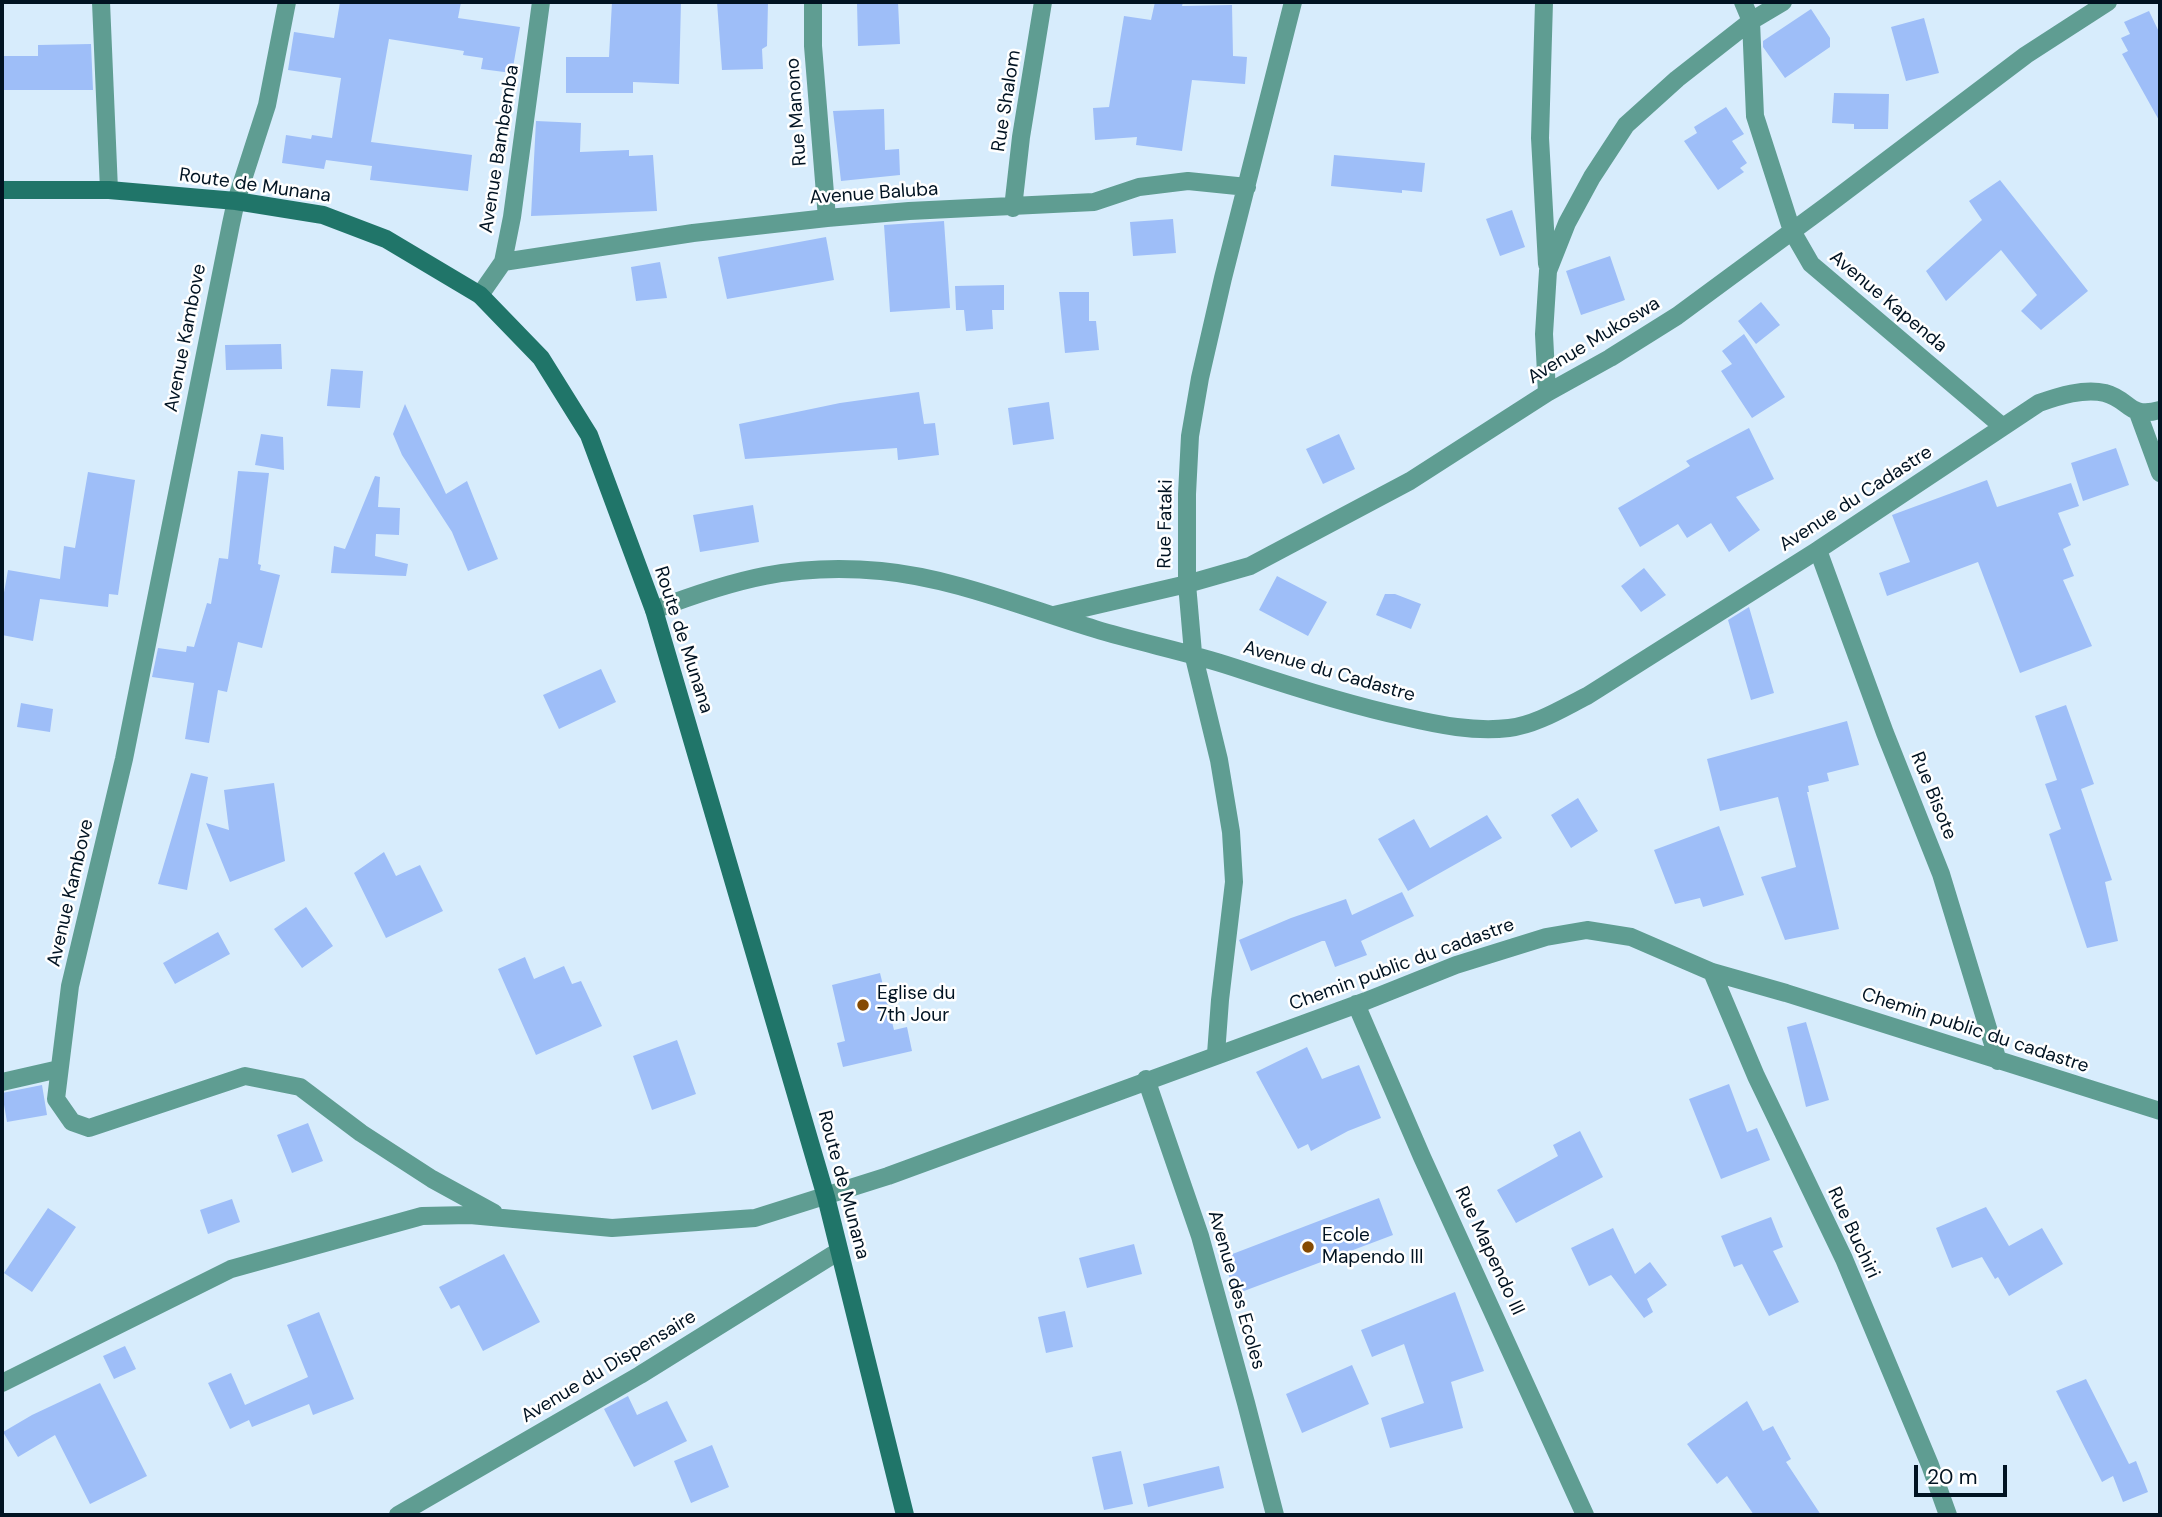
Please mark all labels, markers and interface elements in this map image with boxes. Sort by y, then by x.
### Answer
street label: Rue Shalom [988,48,1026,154]
street label: Rue Manono [782,57,812,167]
street label: Avenue Bambemba [475,63,525,235]
street label: Route de Munana [178,164,332,208]
street label: Avenue Baluba [809,178,939,210]
street label: Avenue Kapenda [1825,246,1951,358]
street label: Avenue Kambove [160,262,212,414]
street label: Avenue Mukoswa [1524,293,1664,389]
street label: Avenue du Cadastre [1775,441,1937,557]
street label: Rue Fataki [1154,479,1178,569]
street label: Route de Munana [649,564,717,716]
street label: Avenue du Cadastre [1240,637,1418,707]
street label: Rue Bisote [1905,749,1961,843]
street label: Avenue Kambove [43,817,99,969]
street label: Chemin public du cadastre [1287,914,1517,1016]
place label: Eglise du 7th Jour [877,983,955,1027]
street label: Chemin public du cadastre [1859,983,2091,1079]
marker: Eglise du 7th Jour [855,997,871,1013]
street label: Route de Munana [812,1108,874,1262]
street label: Rue Mapendo III [1449,1183,1529,1319]
street label: Rue Buchiri [1822,1184,1884,1282]
street label: Avenue des Ecoles [1202,1208,1270,1372]
place label: Ecole Mapendo III [1322,1225,1423,1269]
marker: Ecole Mapendo III [1300,1239,1316,1255]
street label: Avenue du Dispensaire [517,1306,701,1428]
scale bar [1917,1450,2010,1494]
text: 20 m [1927,1463,1978,1491]

